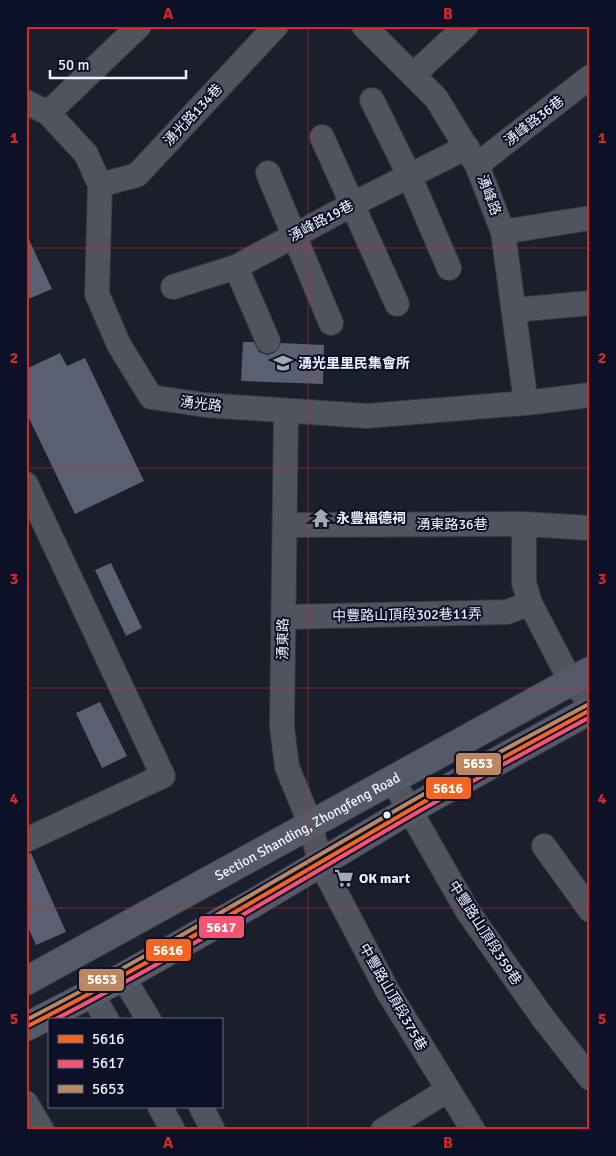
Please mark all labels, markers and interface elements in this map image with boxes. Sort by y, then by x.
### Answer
text: A [163,4,174,24]
text: B [443,4,453,24]
scale bar [50,48,186,80]
text: 50 m [58,56,89,74]
street label: 湧光路134巷 [160,80,226,150]
street label: 湧峰路36巷 [501,92,567,150]
text: 1 [10,128,19,148]
text: 1 [598,128,607,148]
street label: 湧峰路 [474,172,504,218]
street label: 湧峰路19巷 [286,197,356,245]
text: 2 [10,348,18,368]
text: 2 [598,348,606,368]
school or university icon: 湧光里里民集會所 [272,352,294,374]
place label: 湧光里里民集會所 [298,355,410,372]
street label: 湧光路 [179,393,223,415]
temple icon: 永豐福德祠 [310,507,332,529]
place label: 永豐福德祠 [336,510,406,527]
street label: 湧東路36巷 [416,516,488,533]
text: 3 [10,569,18,589]
text: 3 [598,569,606,589]
street label: 中豐路山頂段302巷11弄 [332,605,482,625]
street label: 湧東路 [274,618,292,660]
line badge: 5653 [455,752,502,776]
text: 5653 [463,755,493,772]
street label: Section Shanding, Zhongfeng Road [212,769,403,884]
line badge: 5616 [425,776,472,800]
text: 5616 [433,780,464,797]
text: 4 [10,789,19,809]
text: 4 [598,789,607,809]
unlabelled marker [382,810,392,820]
supermarket icon: OK mart [333,867,355,889]
place label: OK mart [359,870,411,887]
street label: 中豐路山頂段359巷 [445,878,525,988]
line badge: 5617 [198,915,245,939]
text: 5617 [206,919,237,936]
line badge: 5616 [145,938,192,962]
street label: 中豐路山頂段375巷 [355,940,431,1054]
text: 5616 [153,942,184,959]
line badge: 5653 [78,968,125,992]
text: 5653 [87,971,117,988]
text: 5 [10,1009,18,1029]
text: 5 [598,1009,606,1029]
legend [48,1018,222,1108]
text: 5616 [92,1030,124,1048]
text: 5617 [92,1054,124,1072]
text: 5653 [92,1080,124,1098]
text: A [163,1133,174,1153]
text: B [443,1133,453,1153]

